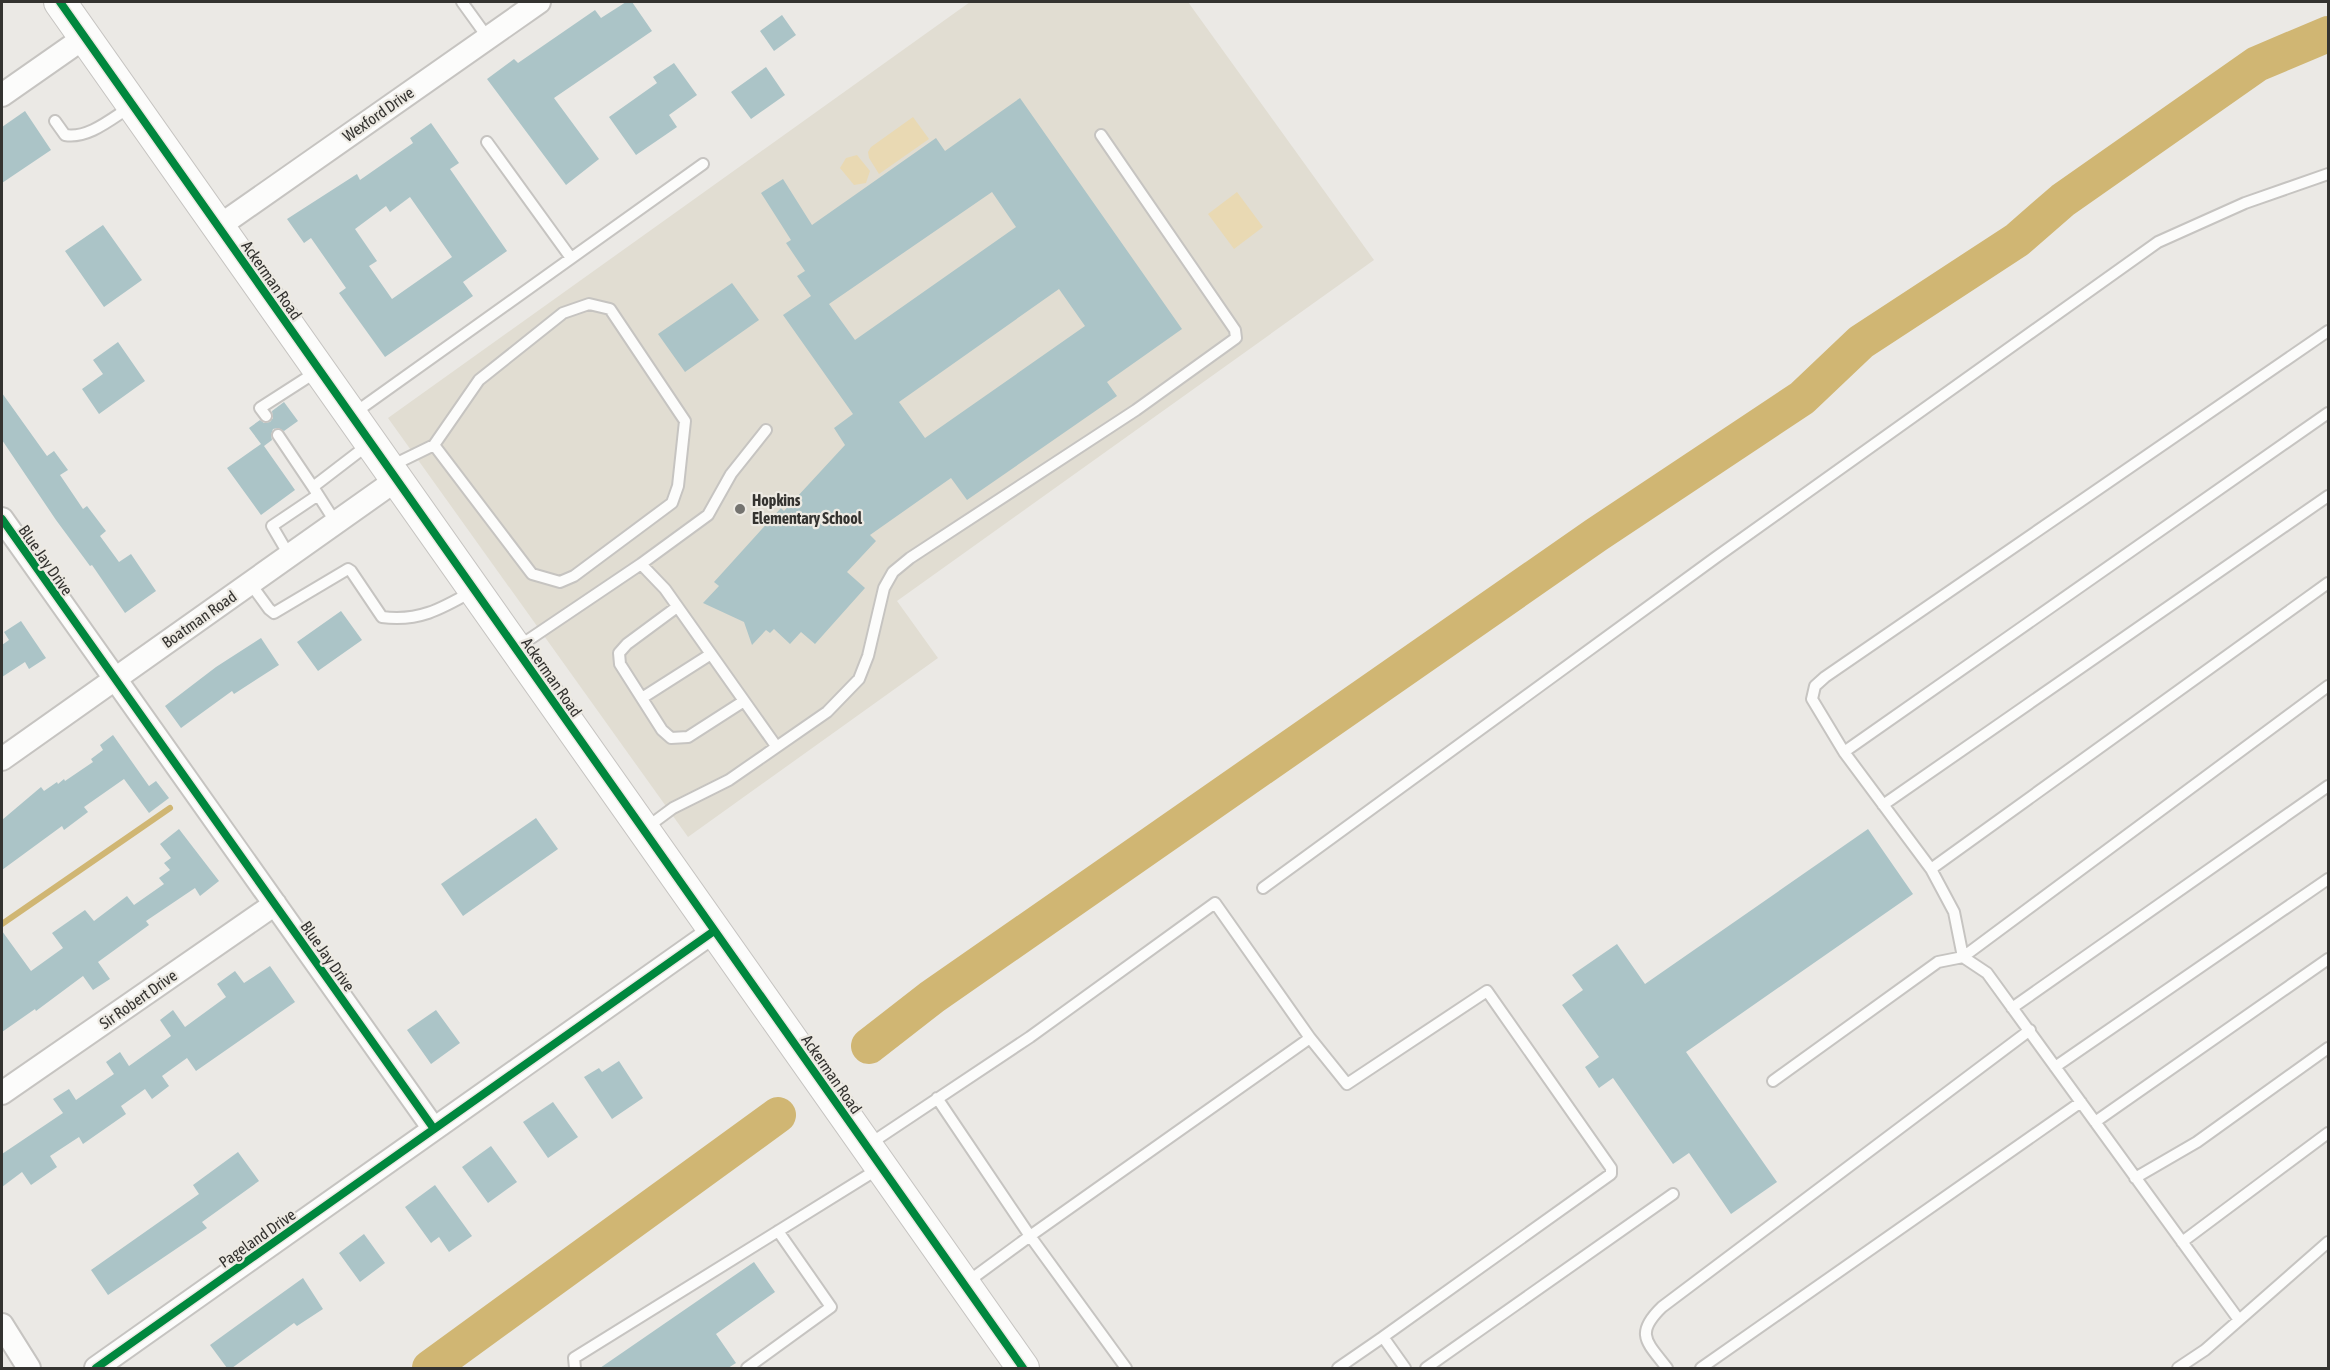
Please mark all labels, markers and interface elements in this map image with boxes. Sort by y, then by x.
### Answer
street label: Wexford Drive [339,83,417,145]
street label: Ackerman Road [238,237,306,323]
place label: Hopkins Elementary School [752,491,863,527]
marker: Hopkins Elementary School [733,502,747,516]
street label: Blue Jay Drive [14,521,77,599]
street label: Boatman Road [158,587,240,651]
street label: Ackerman Road [518,634,586,720]
street label: Blue Jay Drive [296,917,359,995]
street label: Sir Robert Drive [96,966,180,1032]
street label: Ackerman Road [798,1031,866,1117]
street label: Pageland Drive [215,1205,299,1272]

